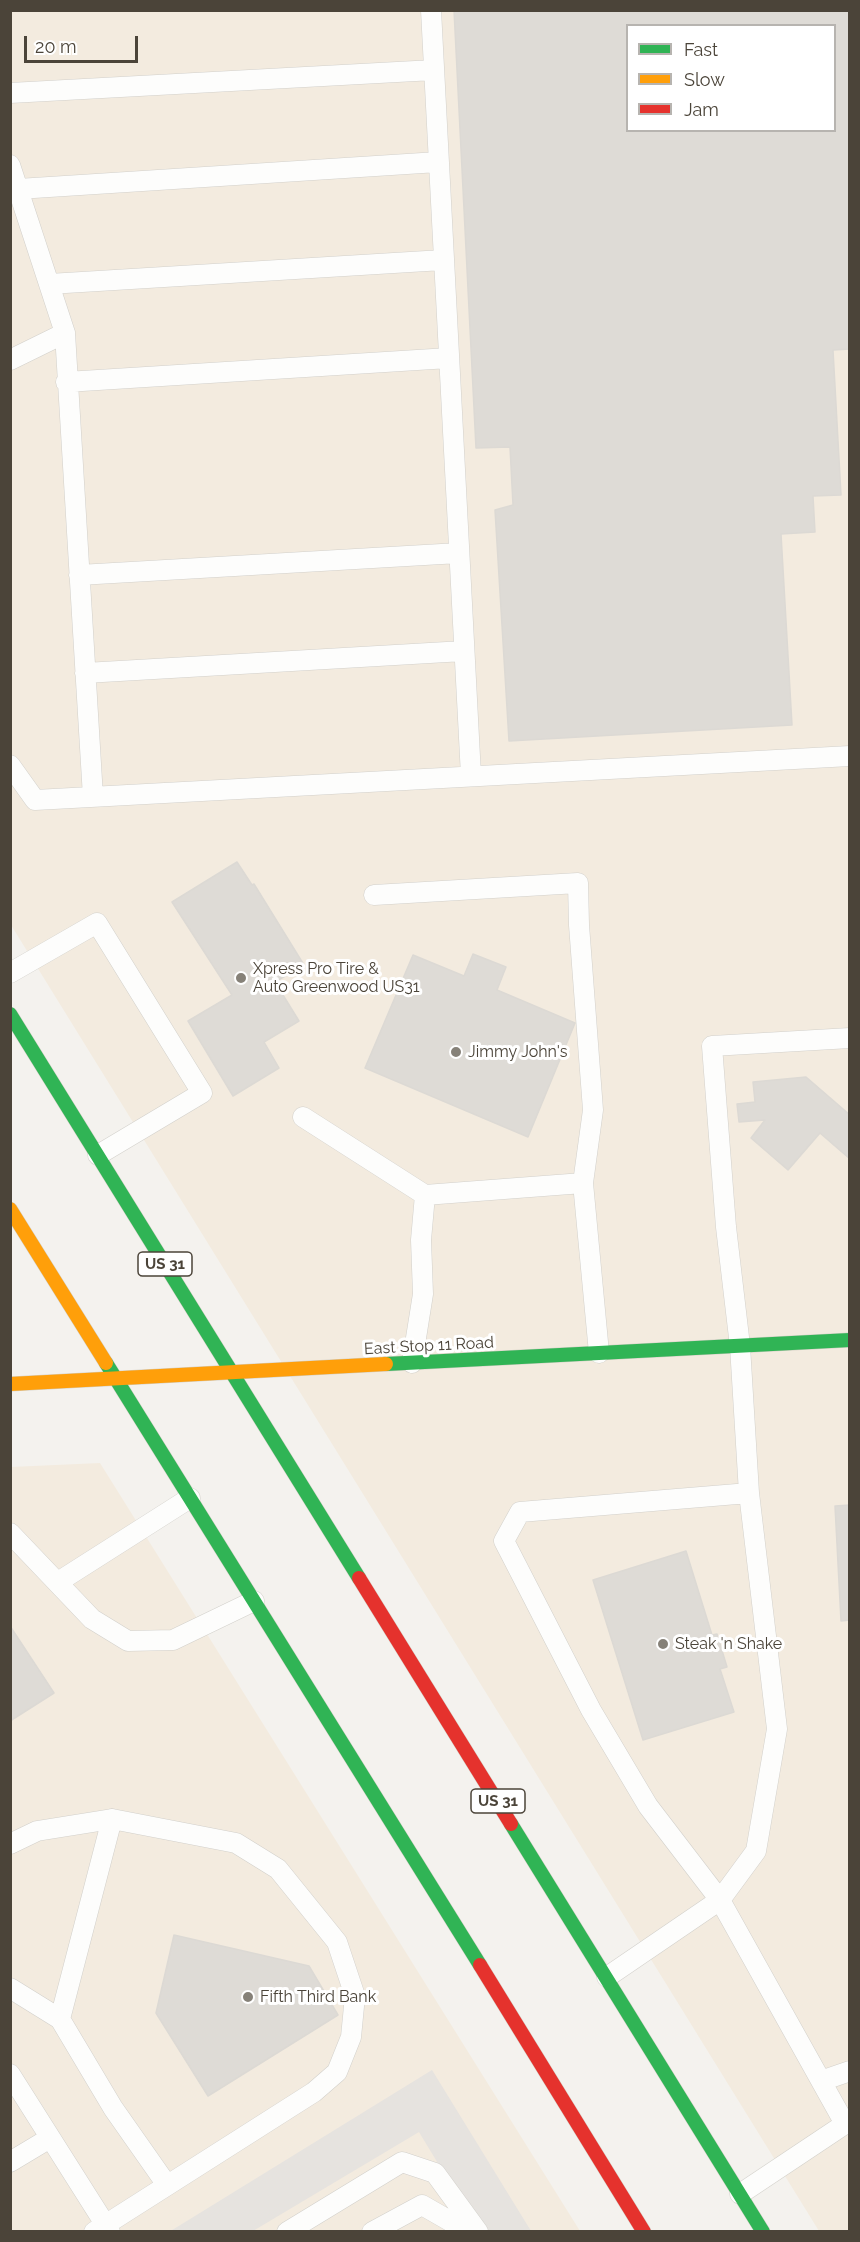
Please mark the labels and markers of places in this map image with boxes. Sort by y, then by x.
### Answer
place label: Xpress Pro Tire & Auto Greenwood US31 [253,959,420,997]
marker: Xpress Pro Tire & Auto Greenwood US31 [234,971,248,985]
place label: Jimmy John's [468,1042,567,1062]
marker: Jimmy John's [449,1045,463,1059]
place label: Steak 'n Shake [675,1634,782,1654]
marker: Steak 'n Shake [656,1637,670,1651]
place label: Fifth Third Bank [260,1987,376,2007]
marker: Fifth Third Bank [241,1990,255,2004]

